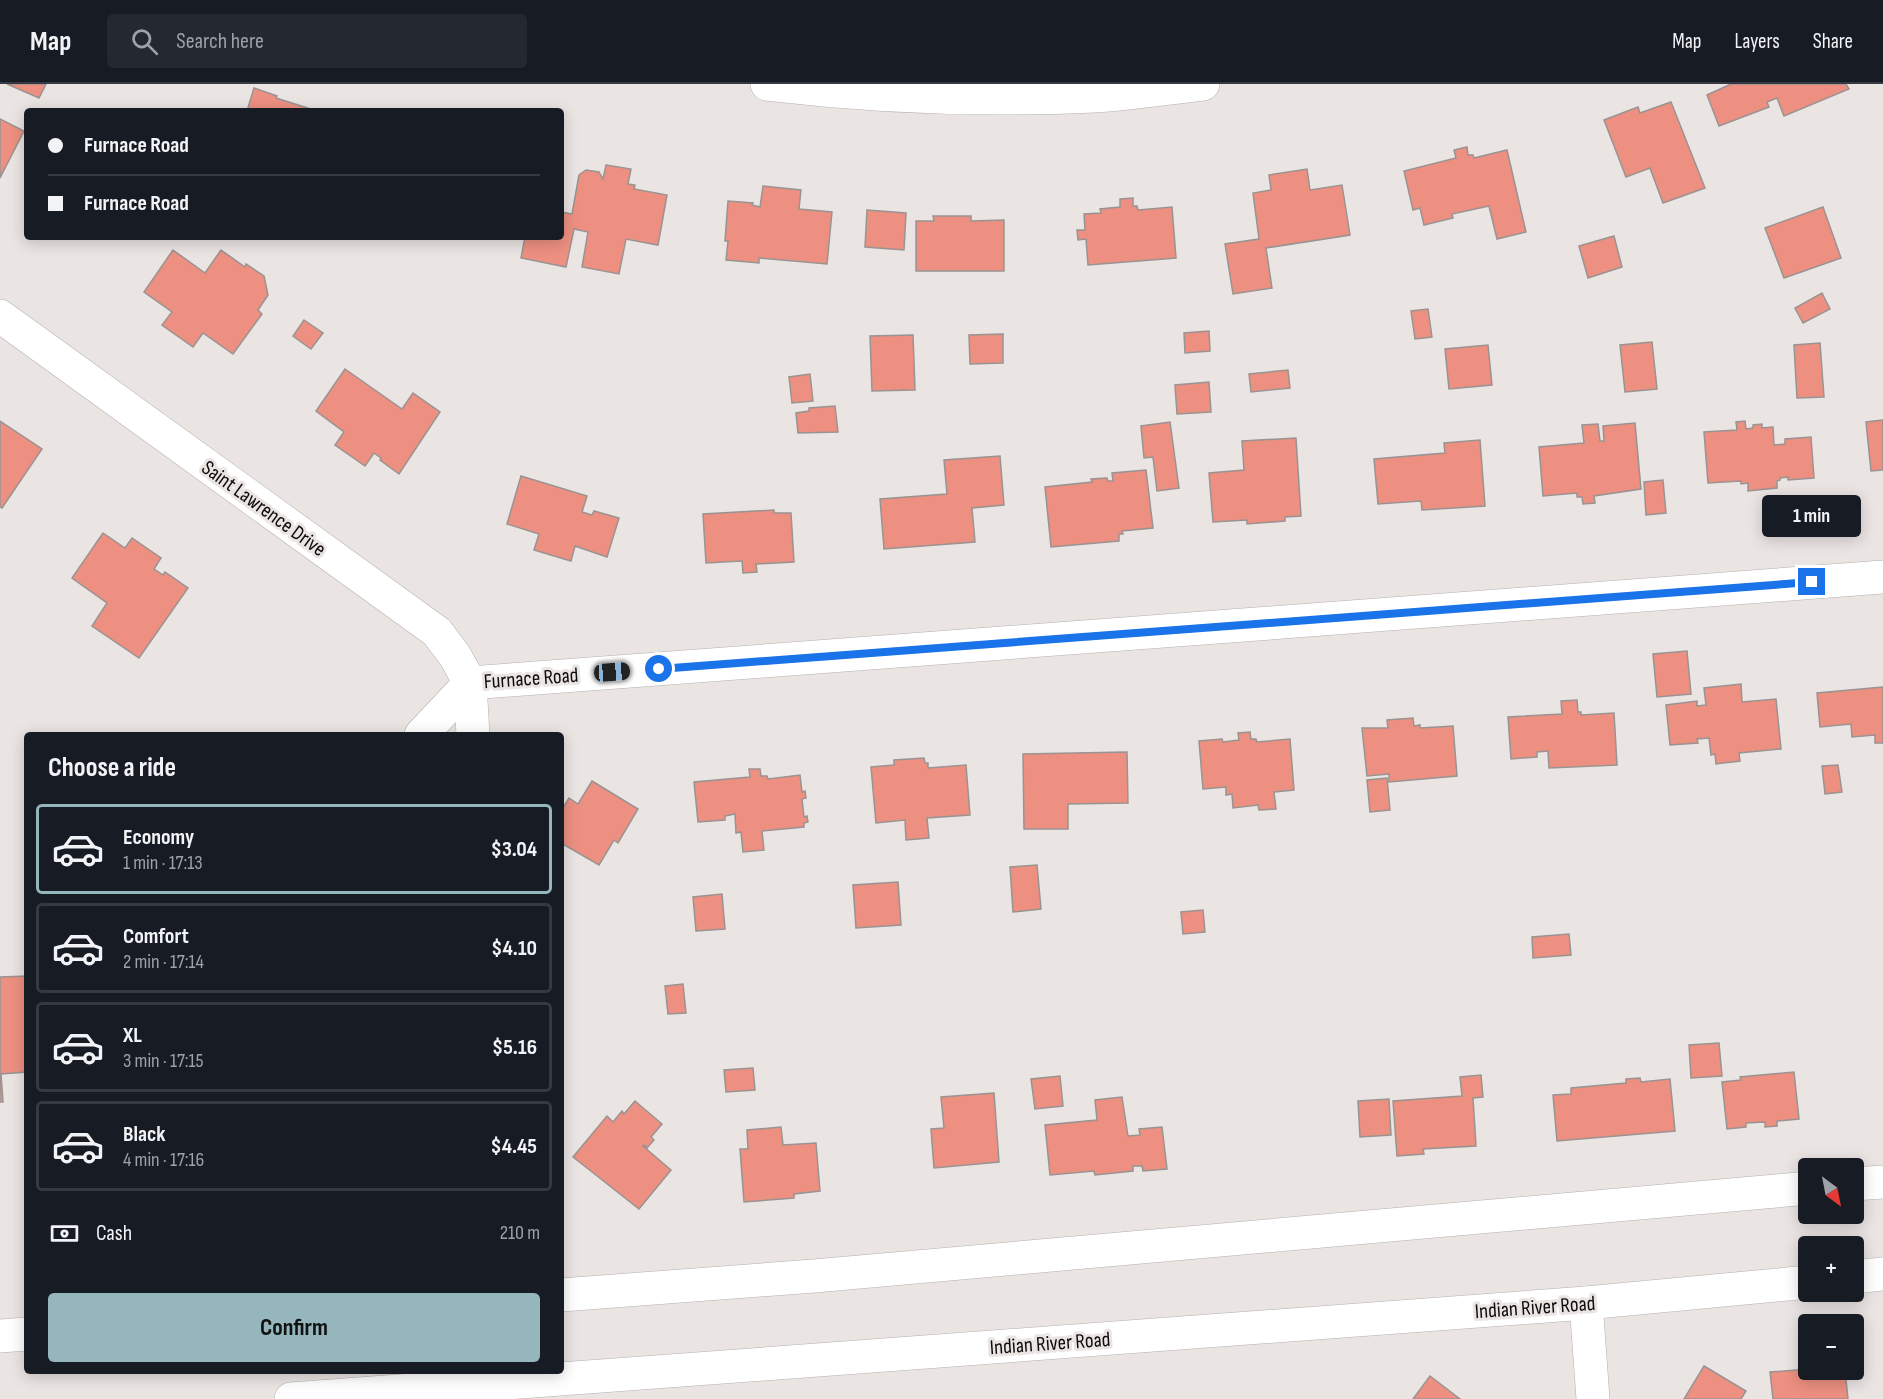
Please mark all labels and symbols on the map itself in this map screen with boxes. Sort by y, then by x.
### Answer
street label: Saint Lawrence Drive [197,455,331,562]
callout: 1 min [1762,495,1862,537]
route end [1798,568,1825,595]
route start [645,655,672,682]
car [593,662,631,682]
street label: Furnace Road [483,663,579,694]
north arrow [1798,1158,1864,1224]
street label: Indian River Road [1474,1291,1596,1324]
street label: Indian River Road [989,1327,1111,1360]

